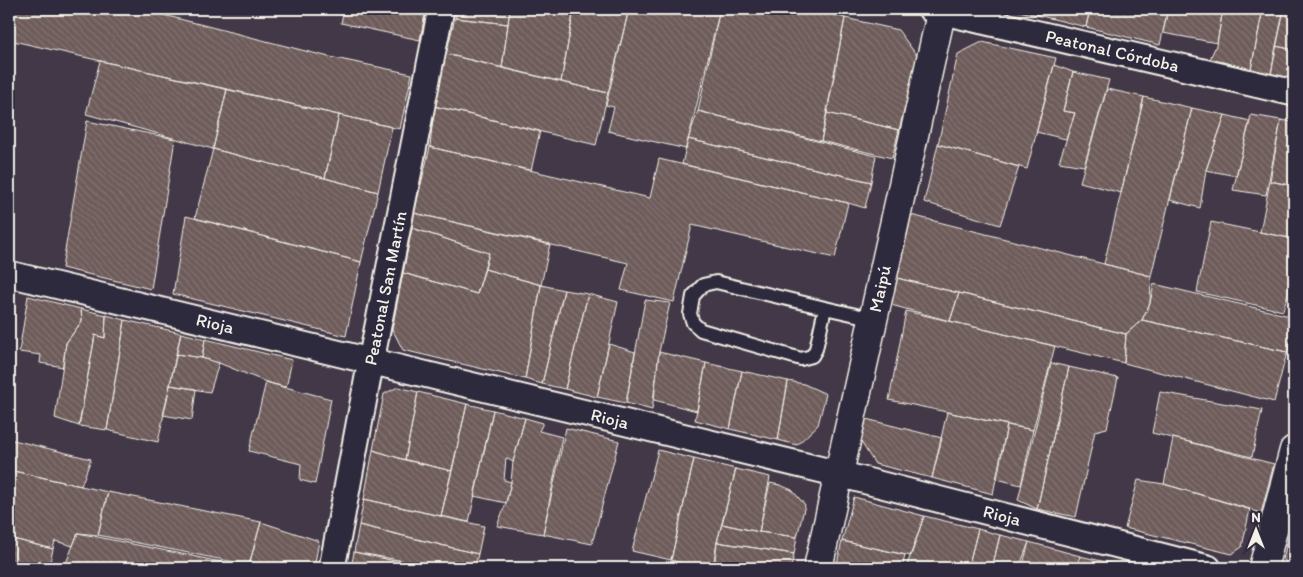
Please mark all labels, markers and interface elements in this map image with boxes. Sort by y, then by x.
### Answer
street label: Peatonal Córdoba [1043,25,1181,77]
street label: Peatonal San Martín [359,209,412,367]
street label: Maipú [864,263,896,314]
street label: Rioja [194,308,237,339]
street label: Rioja [589,404,632,434]
street label: Rioja [981,500,1024,531]
north arrow [1230,504,1280,554]
text: N [1251,509,1261,526]

